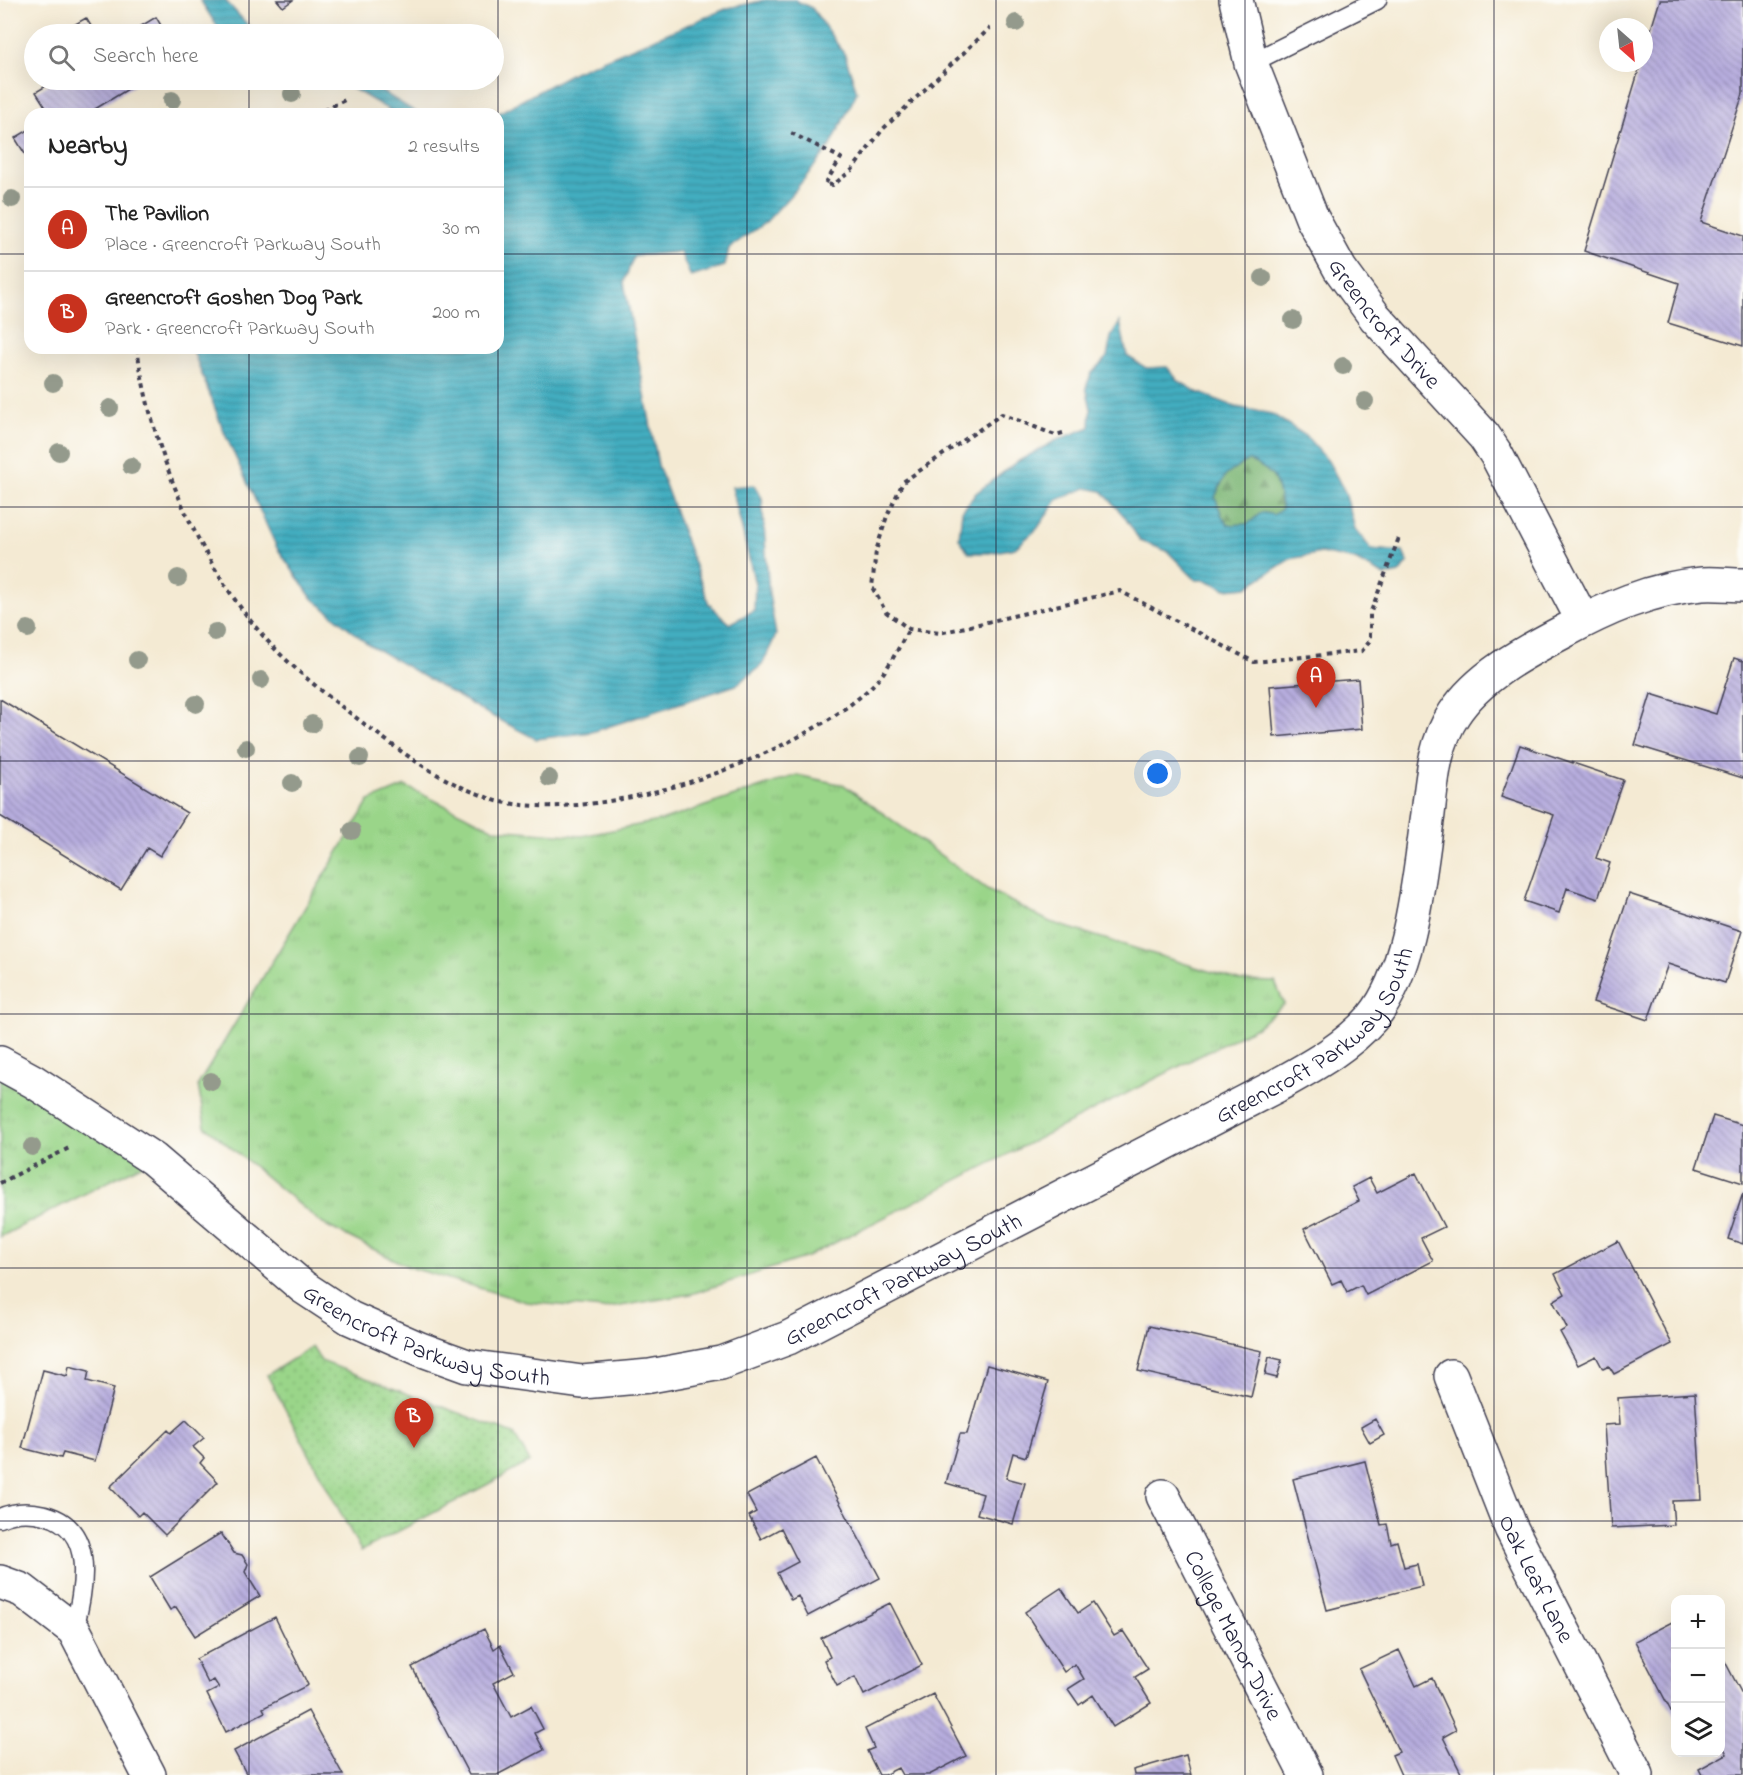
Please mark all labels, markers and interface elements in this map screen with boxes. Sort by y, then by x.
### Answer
north arrow [1599,18,1653,72]
search box [24,24,504,90]
icon: search [45,41,78,74]
text: Search here [93,41,198,73]
text: Nearby [48,128,127,166]
text: 2 results [408,133,480,162]
text: The Pavilion [105,199,209,231]
text: A [61,215,74,244]
text: 30 m [443,215,480,244]
text: Place · Greencroft Parkway South [105,231,381,260]
street label: Greencroft Drive [1318,253,1448,398]
text: Greencroft Goshen Dog Park [105,283,362,315]
text: B [61,299,74,328]
text: 200 m [432,299,480,328]
text: Park · Greencroft Parkway South [105,315,375,344]
pin: A [1296,658,1336,708]
your location [1143,759,1172,788]
street label: Greencroft Parkway South [1210,943,1424,1134]
street label: Greencroft Parkway South [779,1205,1029,1357]
street label: Greencroft Parkway South [295,1276,552,1397]
pin: B [394,1398,434,1448]
street label: Oak Leaf Lane [1488,1510,1582,1650]
street label: College Manor Drive [1174,1545,1290,1727]
map controls [1671,1595,1725,1757]
button: + [1671,1595,1725,1649]
button: − [1671,1649,1725,1703]
button: layers [1671,1703,1725,1757]

